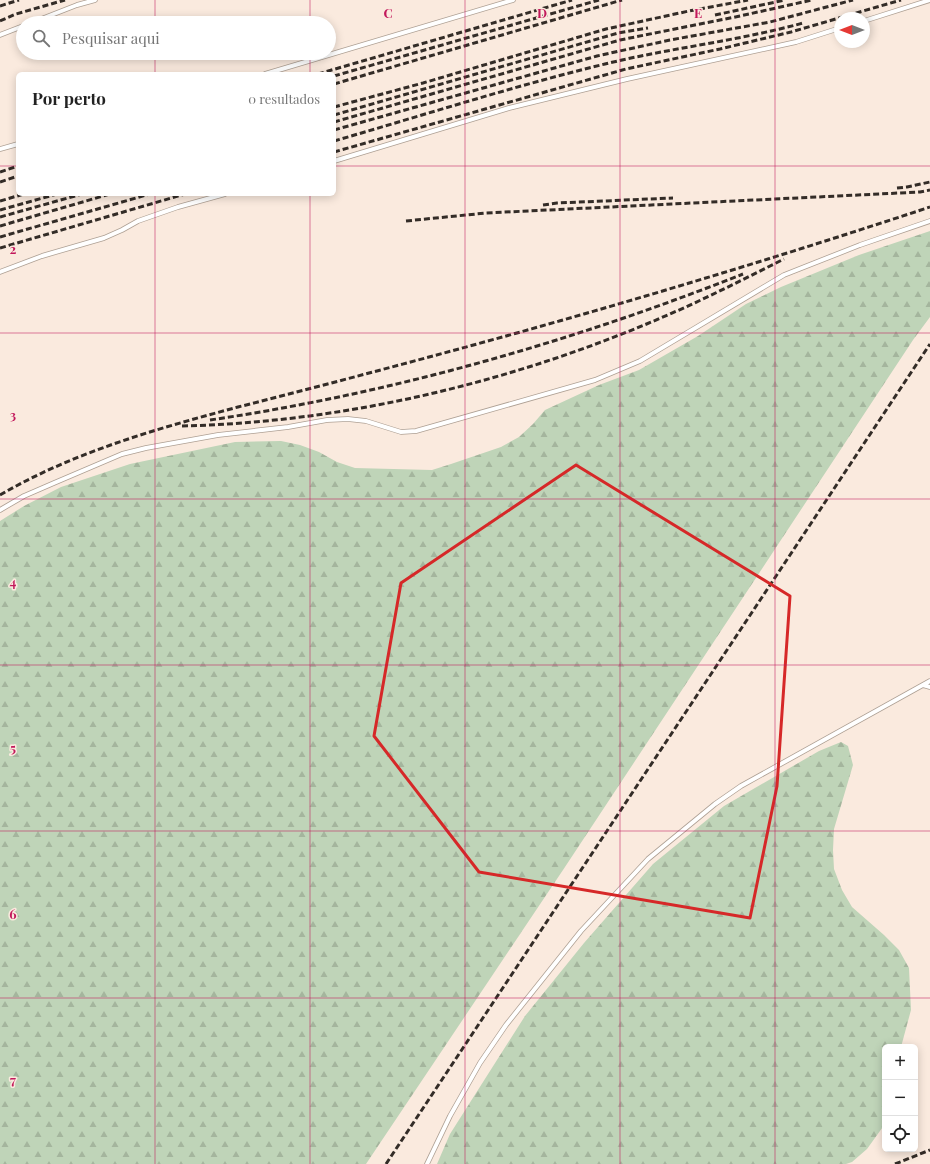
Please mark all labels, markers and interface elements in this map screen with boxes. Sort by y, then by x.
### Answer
text: C [383,4,393,21]
text: D [537,4,547,21]
text: E [694,4,702,21]
north arrow [834,12,870,48]
search box [16,16,336,60]
icon: search [30,27,52,49]
text: Pesquisar aqui [62,28,160,48]
text: Por perto [32,87,106,109]
text: 0 resultados [248,90,320,107]
text: 2 [10,240,17,257]
text: 3 [10,406,16,423]
text: 4 [10,573,17,590]
text: 5 [10,739,16,756]
text: 6 [9,905,17,922]
map controls [882,1044,918,1152]
button: + [882,1044,918,1080]
text: 7 [10,1071,16,1088]
button: − [882,1080,918,1116]
button: locate [882,1116,918,1152]

